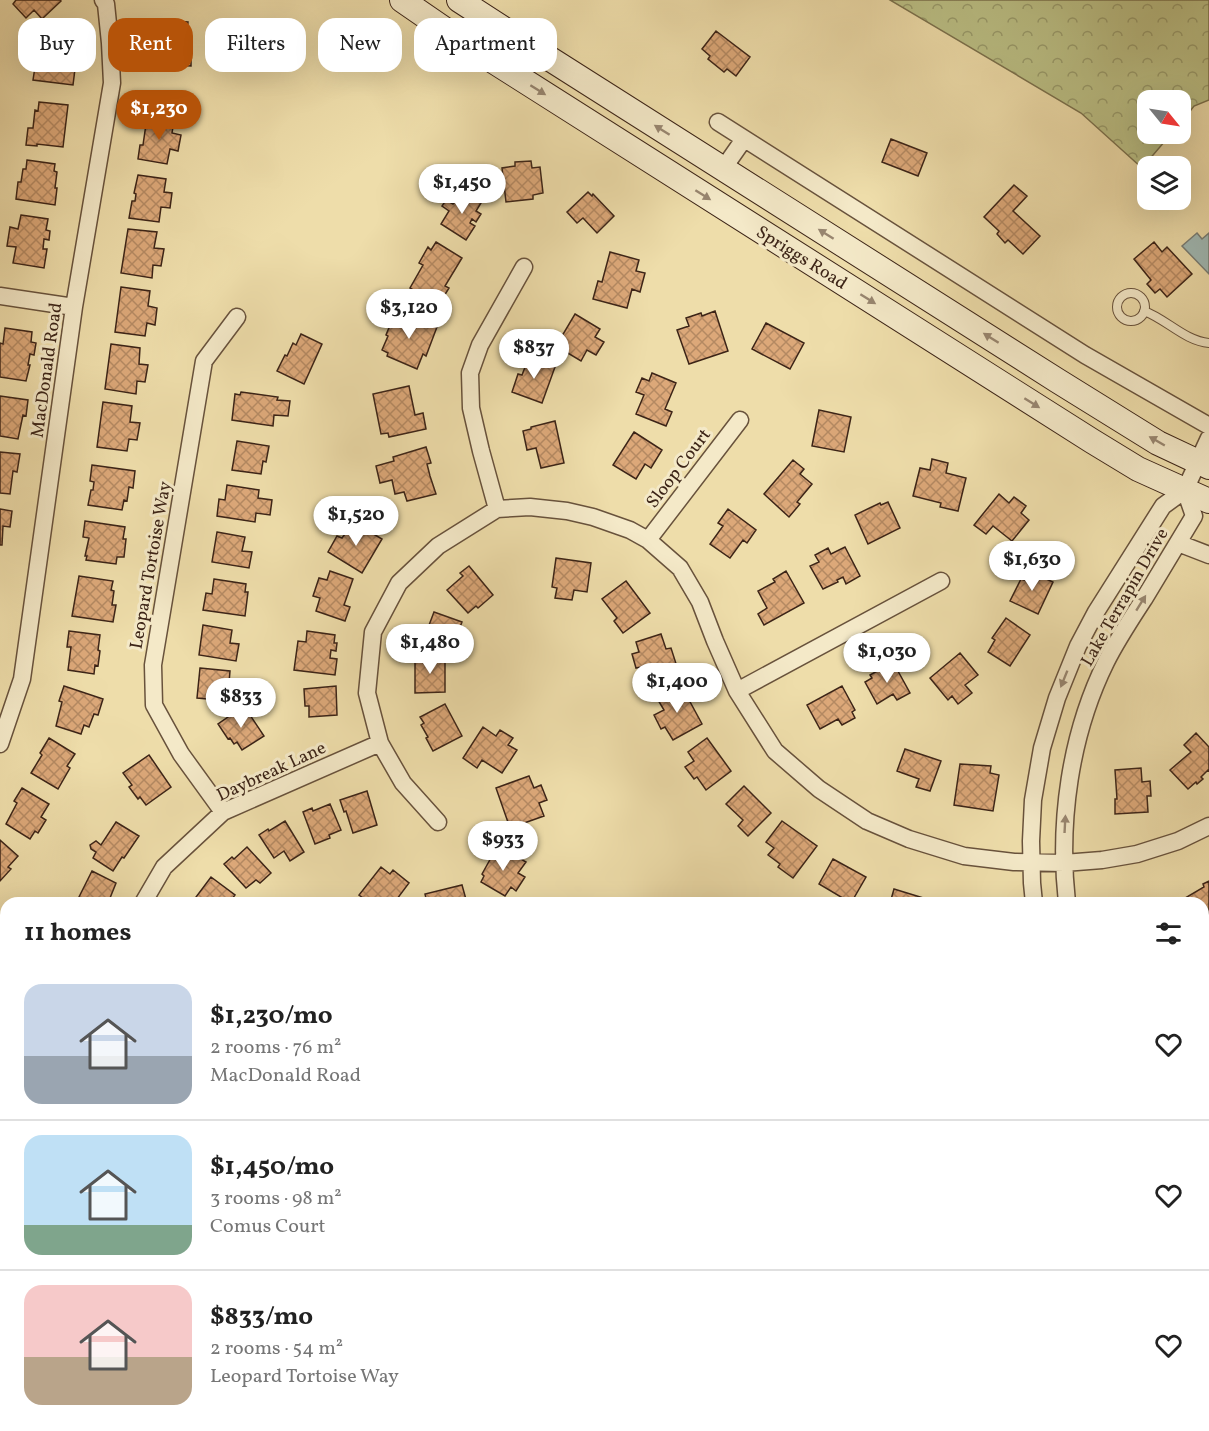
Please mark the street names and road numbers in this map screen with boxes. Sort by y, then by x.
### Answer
street label: Spriggs Road [751,220,852,296]
street label: MacDonald Road [26,301,69,439]
street label: Sloop Court [641,424,717,514]
street label: Leopard Tortoise Way [124,479,179,651]
street label: Lake Terrapin Drive [1075,524,1175,672]
street label: Daybreak Lane [213,736,330,809]

